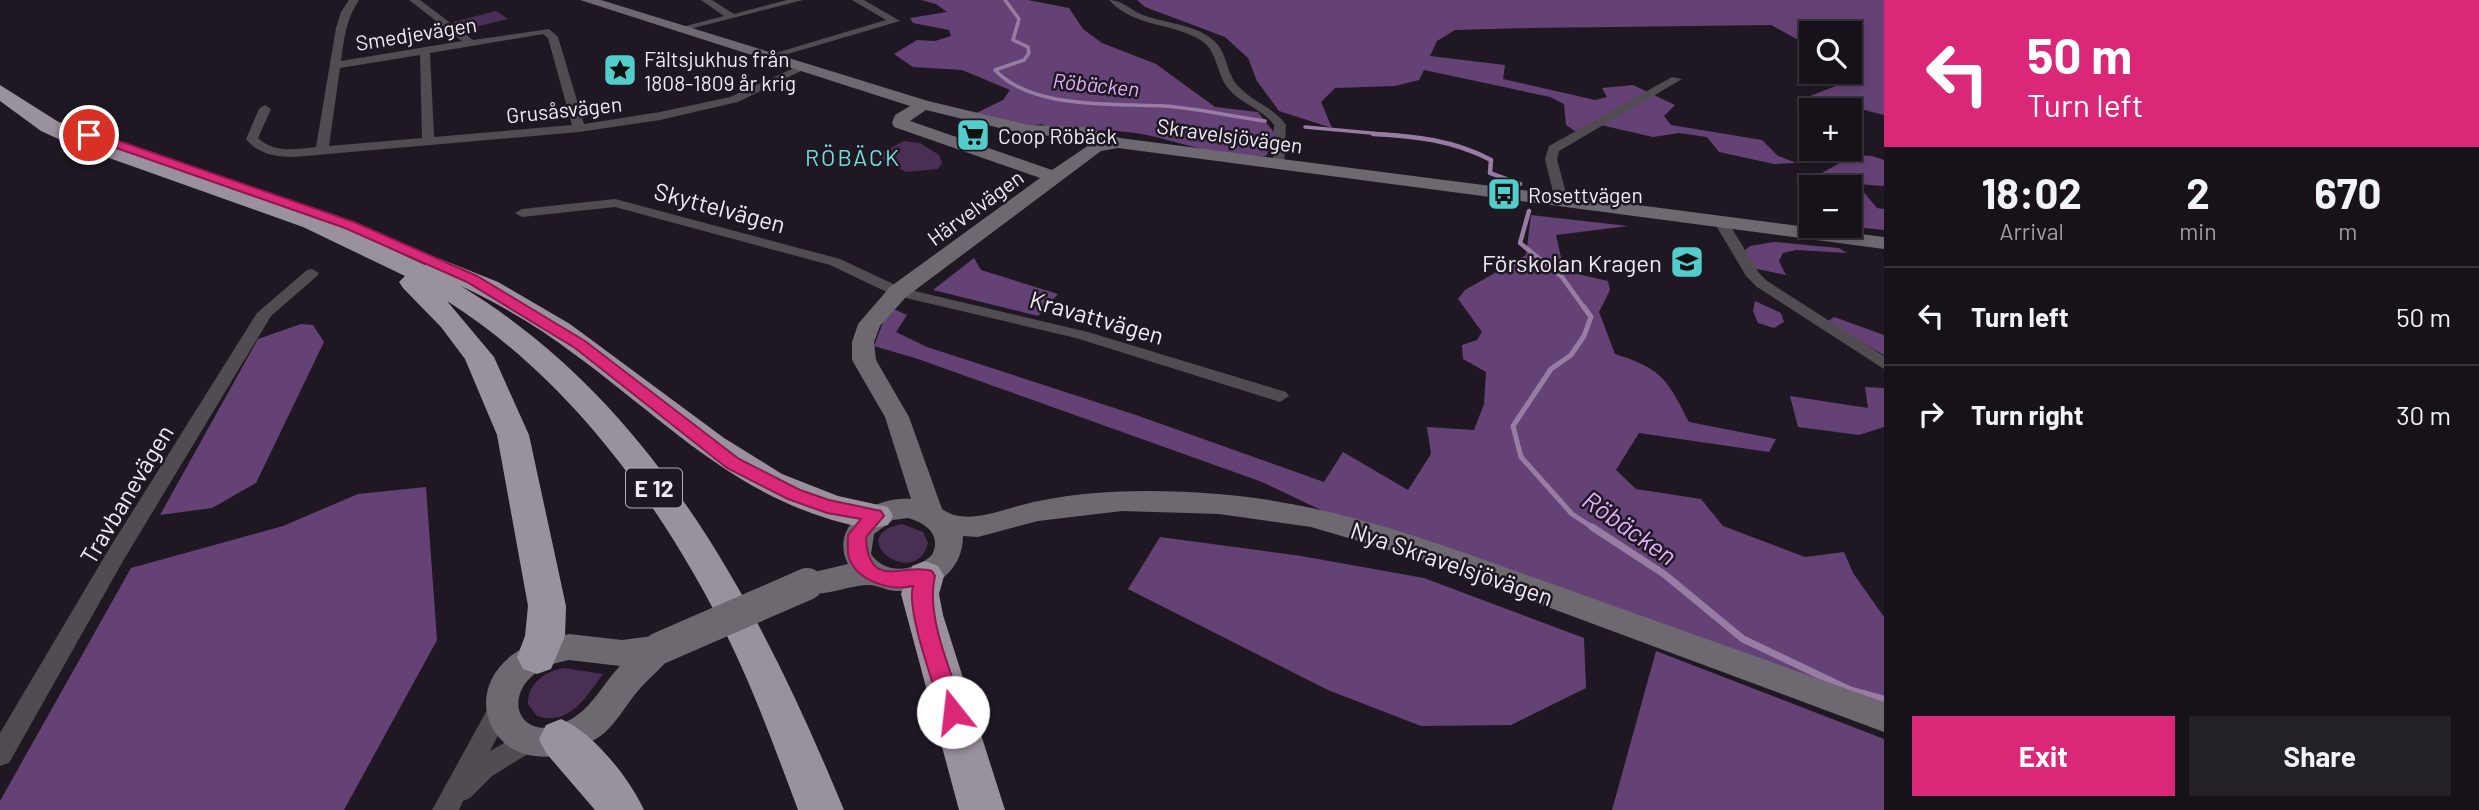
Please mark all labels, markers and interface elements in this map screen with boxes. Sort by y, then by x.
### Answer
street label: Smedjevägen [354,11,478,55]
map controls [1799,21,1862,238]
button: search [1799,21,1862,84]
text: 50 m [2027,25,2132,84]
icon: left [1912,28,2003,119]
place label: Fältsjukhus från 1808-1809 år krig [644,46,796,95]
place icon: Fältsjukhus från 1808-1809 år krig [601,51,639,89]
water label: Röbäcken [1051,67,1141,101]
text: Turn left [2027,85,2144,123]
street label: Grusåsvägen [505,90,623,128]
button: + [1799,98,1862,161]
pin [59,105,119,165]
street label: Skravelsjövägen [1156,112,1304,158]
icon: arrive [70,116,108,154]
supermarket icon: Coop Röbäck [954,116,992,154]
place label: Coop Röbäck [998,123,1117,148]
district label: RÖBÄCK [805,143,901,171]
street label: Härvelvägen [922,164,1028,250]
text: 18:02 [1982,167,2082,217]
text: 2 [2186,167,2210,217]
text: 670 [2314,167,2381,217]
bus stop icon: Rosettvägen [1485,175,1523,213]
button: − [1799,175,1862,238]
street label: Skyttelvägen [651,176,789,238]
place label: Rosettvägen [1528,182,1643,207]
text: Arrival [2000,217,2064,245]
text: min [2179,217,2217,245]
text: m [2338,217,2357,245]
school or university icon: Förskolan Kragen [1668,243,1706,281]
place label: Förskolan Kragen [1482,248,1662,277]
street label: Kravattvägen [1027,284,1167,350]
icon: left [1912,297,1950,335]
text: Turn left [1971,301,2069,332]
text: 50 m [2396,301,2451,332]
icon: right [1912,395,1950,433]
text: Turn right [1971,399,2084,430]
text: 30 m [2396,399,2451,430]
street label: Travbanevägen [73,419,179,569]
road number: E 12 [626,468,682,508]
water label: Röbäcken [1577,483,1683,571]
street label: Nya Skravelsjövägen [1347,515,1557,611]
position arrow [916,675,990,749]
button: Exit [1912,716,2175,796]
button: Share [2189,716,2451,796]

